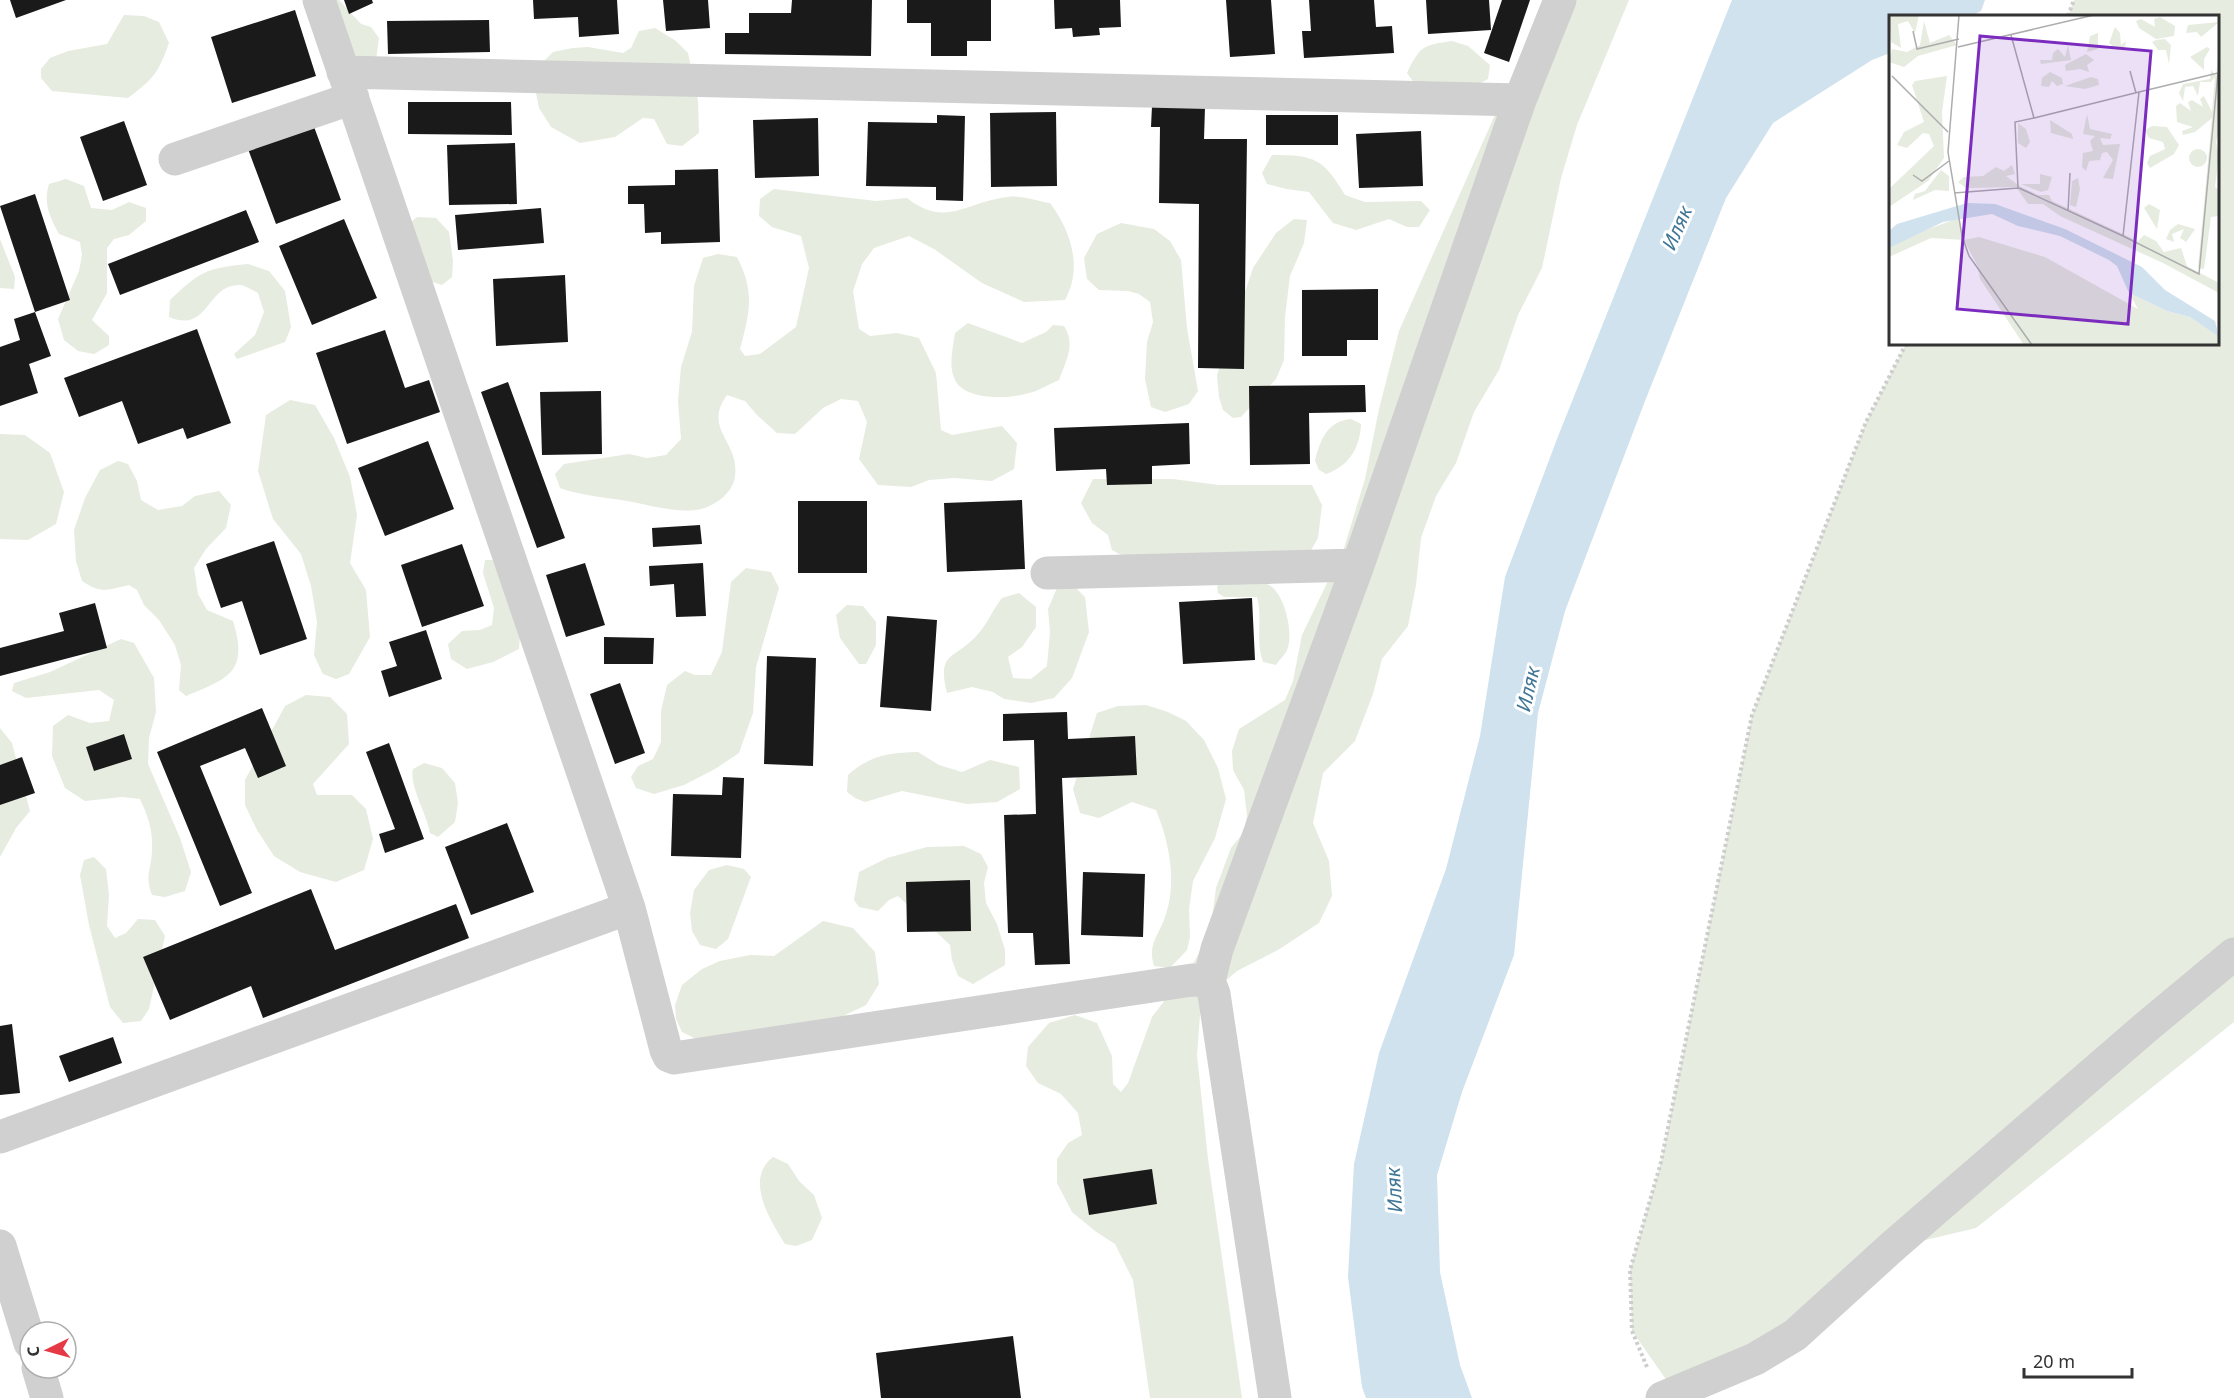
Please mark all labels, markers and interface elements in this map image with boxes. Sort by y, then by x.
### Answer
inset map [1889,15,2219,345]
water label: Иляк [1655,201,1698,254]
water label: Иляк [1509,663,1546,714]
water label: Иляк [1379,1166,1408,1213]
north arrow [18,1320,78,1380]
scale bar [2024,1341,2132,1379]
text: С [22,1345,44,1357]
text: 20 m [2033,1349,2075,1373]

